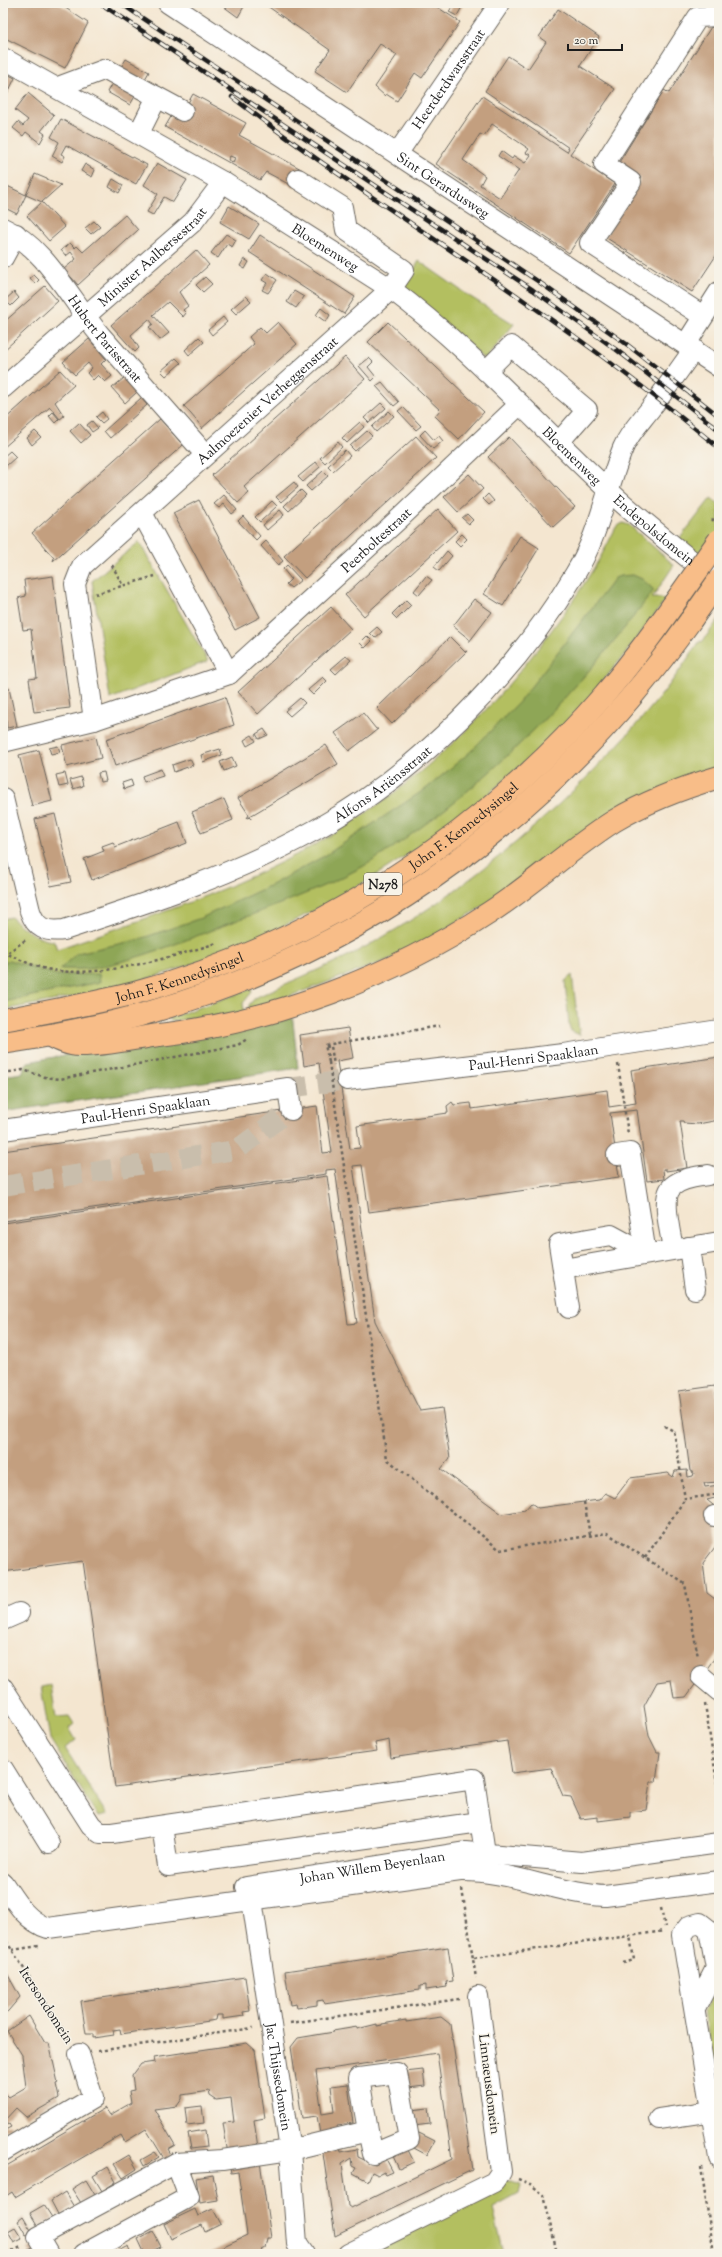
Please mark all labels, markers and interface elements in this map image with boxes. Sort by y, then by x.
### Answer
street label: Heerderdwarsstraat [409,26,491,134]
scale bar [568,26,622,52]
text: 20 m [574,32,599,50]
street label: Sint Gerardusweg [392,148,493,225]
street label: Minister Aalbersestraat [95,203,213,312]
street label: Bloemenweg [287,220,362,278]
street label: Hubert Parisstraat [62,292,146,388]
street label: Aalmoezenier Verheggenstraat [193,333,344,471]
street label: Bloemenweg [537,423,605,491]
street label: Endepolsdomein [608,491,699,571]
street label: Peerboltestraat [338,504,417,579]
street label: Alfons Ariënsstraat [330,742,437,829]
street label: John F. Kennedysingel [405,779,524,877]
road number: N278 [364,873,402,895]
street label: John F. Kennedysingel [113,949,247,1010]
street label: Paul-Henri Spaaklaan [468,1041,600,1077]
street label: Paul-Henri Spaaklaan [80,1092,212,1130]
street label: Johan Willem Beyenlaan [298,1847,447,1890]
street label: Itersondomein [13,1964,78,2048]
street label: Jac Thijssedomein [259,2021,295,2133]
street label: Linnaeusdomein [472,2033,504,2136]

